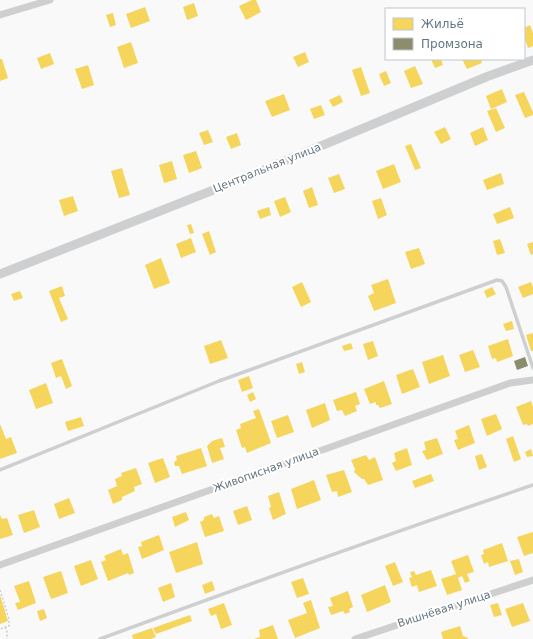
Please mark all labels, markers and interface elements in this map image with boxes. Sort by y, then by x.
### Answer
legend [385,8,525,60]
text: Жильё [421,17,464,31]
text: Промзона [421,37,483,51]
street label: Центральная улица [211,140,323,196]
street label: Живописная улица [211,445,321,495]
street label: Вишнёвая улица [396,588,492,630]

